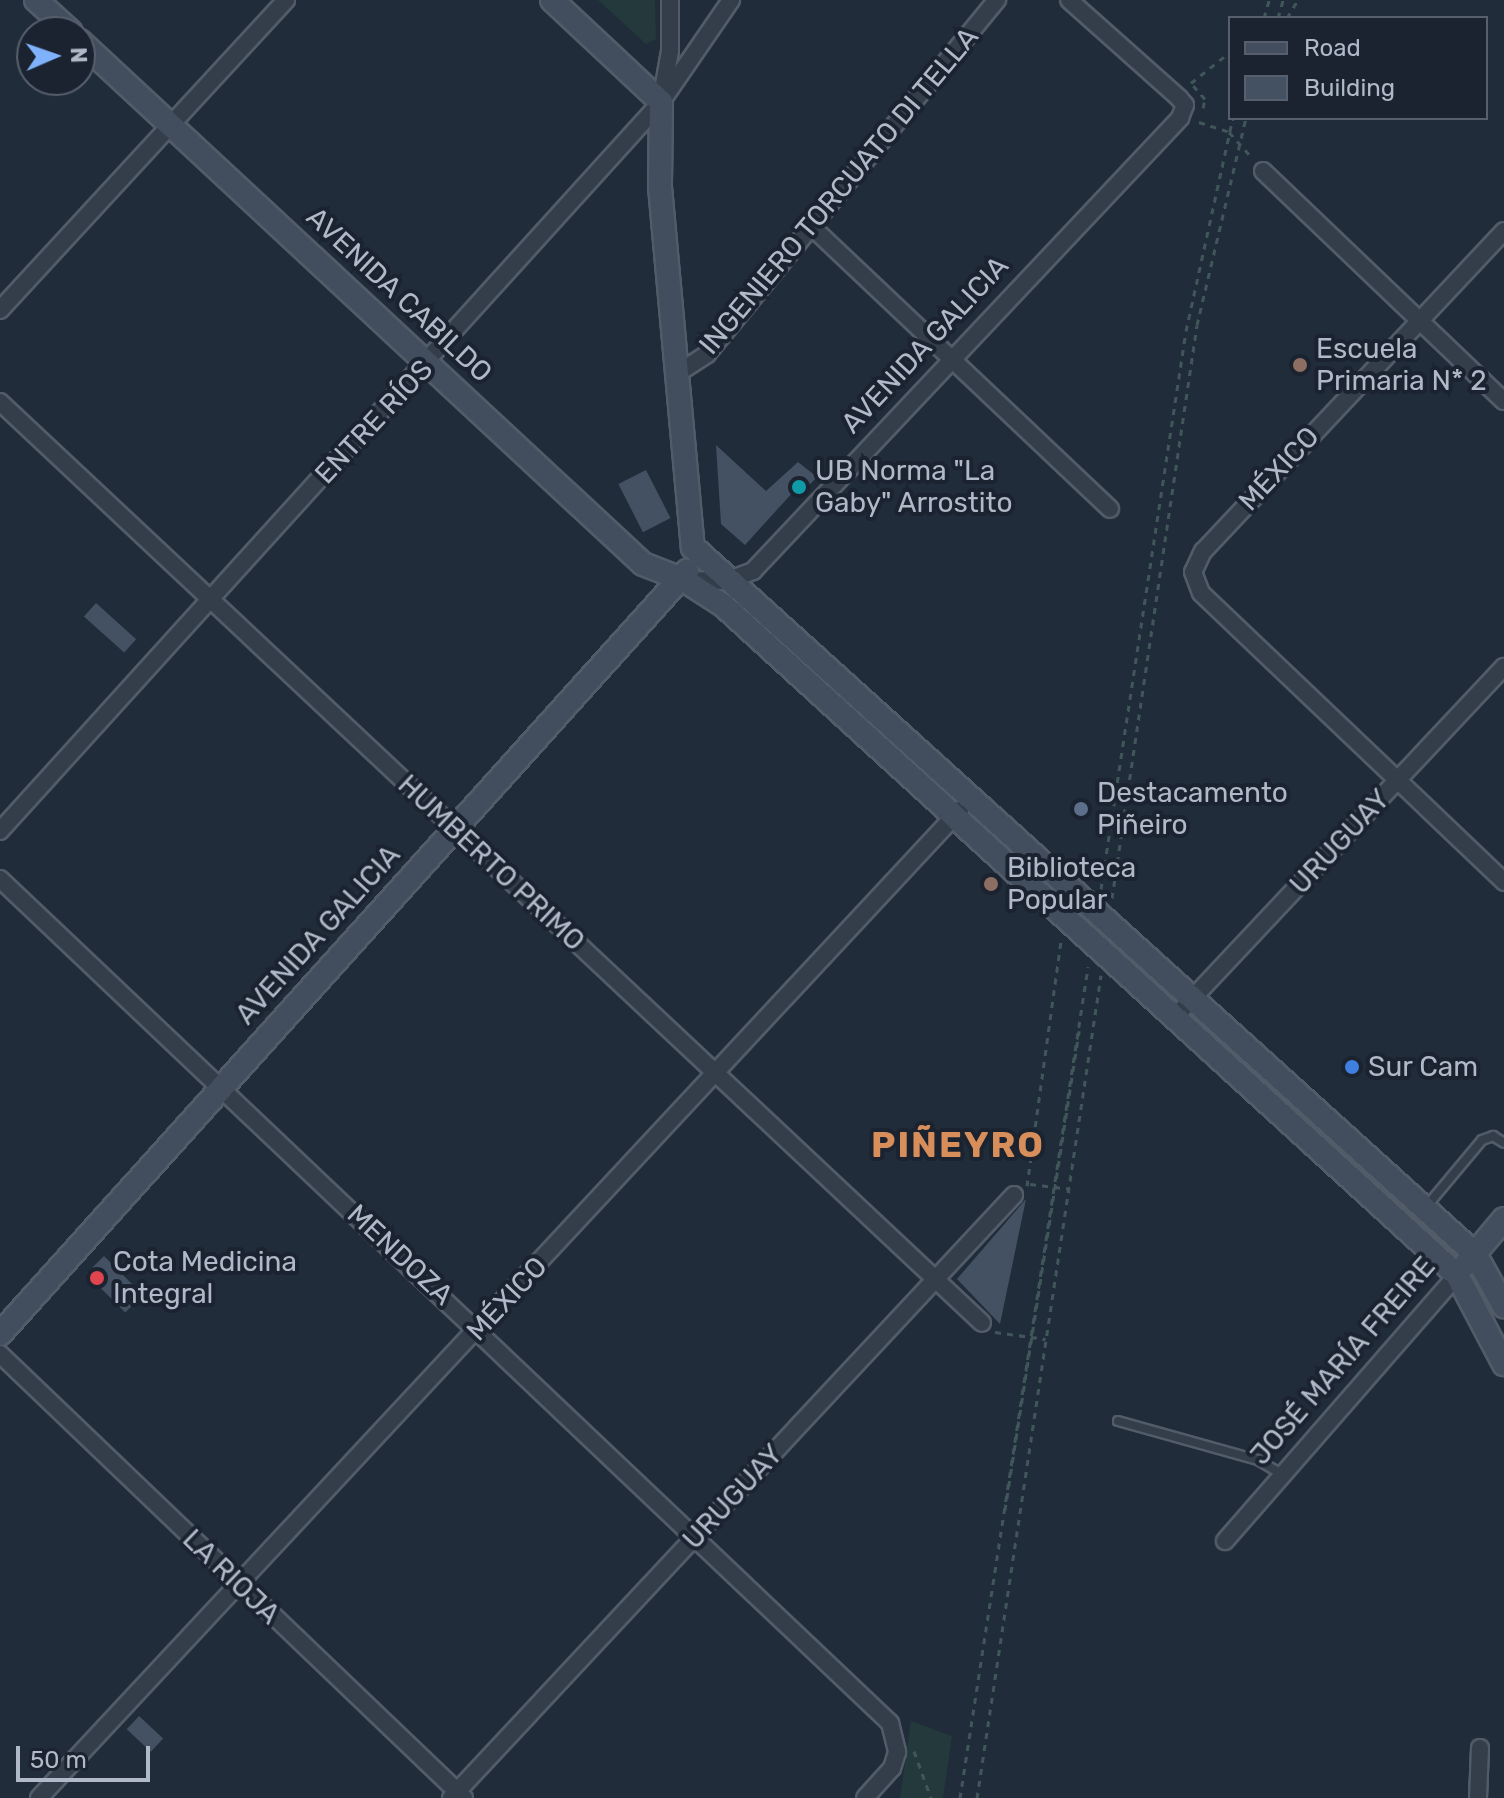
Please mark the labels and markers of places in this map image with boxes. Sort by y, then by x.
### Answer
place label: Escuela Primaria N* 2 [1316,332,1487,398]
marker: Escuela Primaria N* 2 [1291,356,1309,374]
place label: UB Norma "La Gaby" Arrostito [815,454,1013,520]
marker: UB Norma "La Gaby" Arrostito [790,478,808,496]
place label: Destacamento Piñeiro [1097,776,1288,842]
marker: Destacamento Piñeiro [1072,800,1090,818]
place label: Biblioteca Popular [1007,851,1136,917]
marker: Biblioteca Popular [982,875,1000,893]
place label: Sur Cam [1368,1050,1479,1084]
marker: Sur Cam [1343,1058,1361,1076]
place label: Cota Medicina Integral [113,1245,297,1311]
marker: Cota Medicina Integral [88,1269,106,1287]

